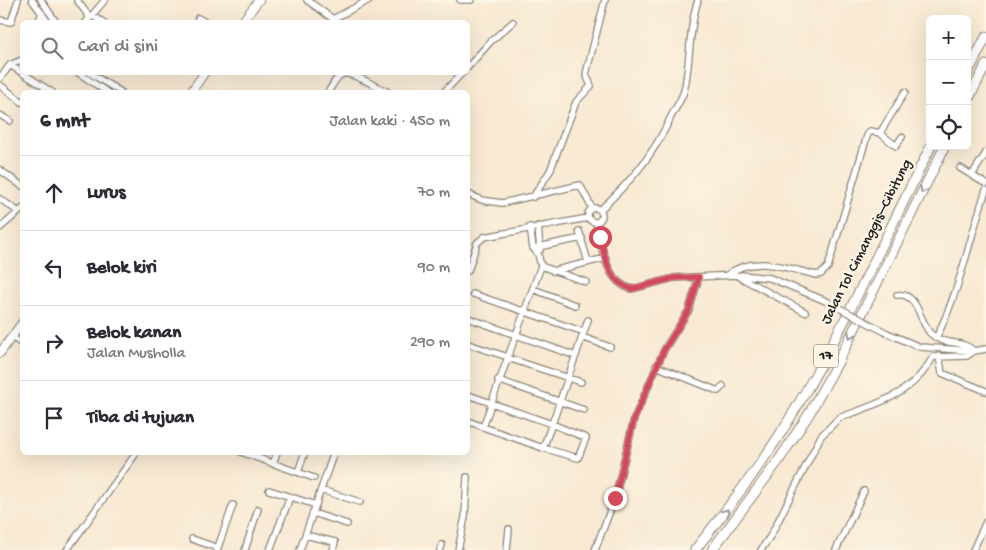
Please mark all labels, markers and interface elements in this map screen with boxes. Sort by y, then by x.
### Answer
map controls [926,15,971,150]
button: + [926,15,971,60]
search box [20,20,470,75]
icon: search [38,34,66,62]
text: Cari di sini [78,36,158,59]
button: − [926,60,971,105]
button: locate [926,105,971,150]
text: 6 mnt [40,110,89,135]
text: Jalan kaki · 450 m [329,113,450,132]
street label: Jalan Tol Cimanggis–Cibitung [817,156,917,328]
icon: ahead [40,179,68,207]
text: Lurus [87,182,126,205]
text: 70 m [417,184,450,203]
one-way arrow [919,185,929,194]
route start [589,226,612,249]
icon: left [40,254,68,282]
text: Belok kiri [87,257,157,280]
text: 90 m [418,259,450,278]
text: Belok kanan [87,322,181,345]
icon: right [40,329,68,357]
one-way arrow [846,330,857,339]
text: 290 m [410,334,450,353]
road number: 17 [814,344,838,368]
text: Jalan Musholla [87,345,185,364]
icon: arrive [40,404,68,432]
text: Tiba di tujuan [87,407,194,430]
route end [604,487,627,510]
one-way arrow [720,509,728,518]

